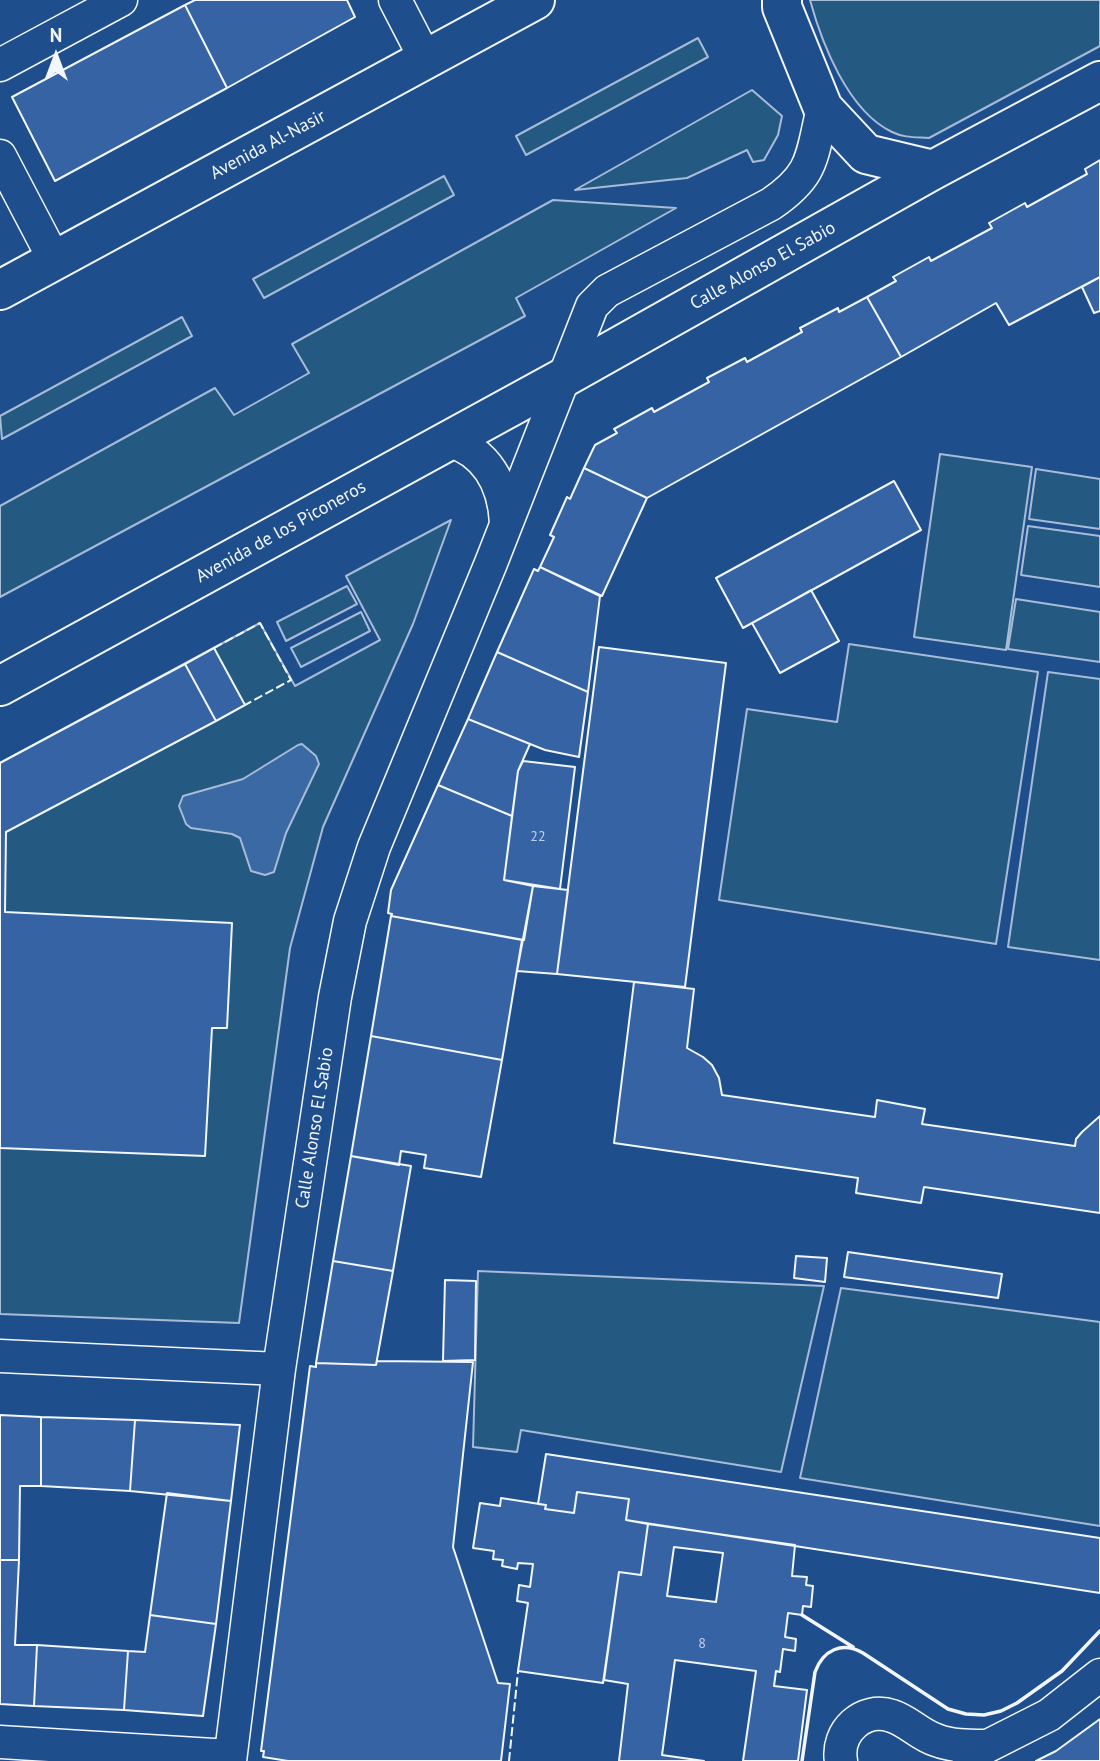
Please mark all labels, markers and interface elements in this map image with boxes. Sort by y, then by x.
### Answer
north arrow [21,21,91,91]
text: N [50,23,62,47]
street label: Avenida Al-Nasir [207,106,329,184]
street label: Calle Alonso El Sabio [686,217,840,315]
street label: Avenida de los Piconeros [192,476,370,588]
house number: 22 [530,829,546,845]
street label: Calle Alonso El Sabio [292,1046,338,1210]
house number: 8 [698,1636,706,1652]

